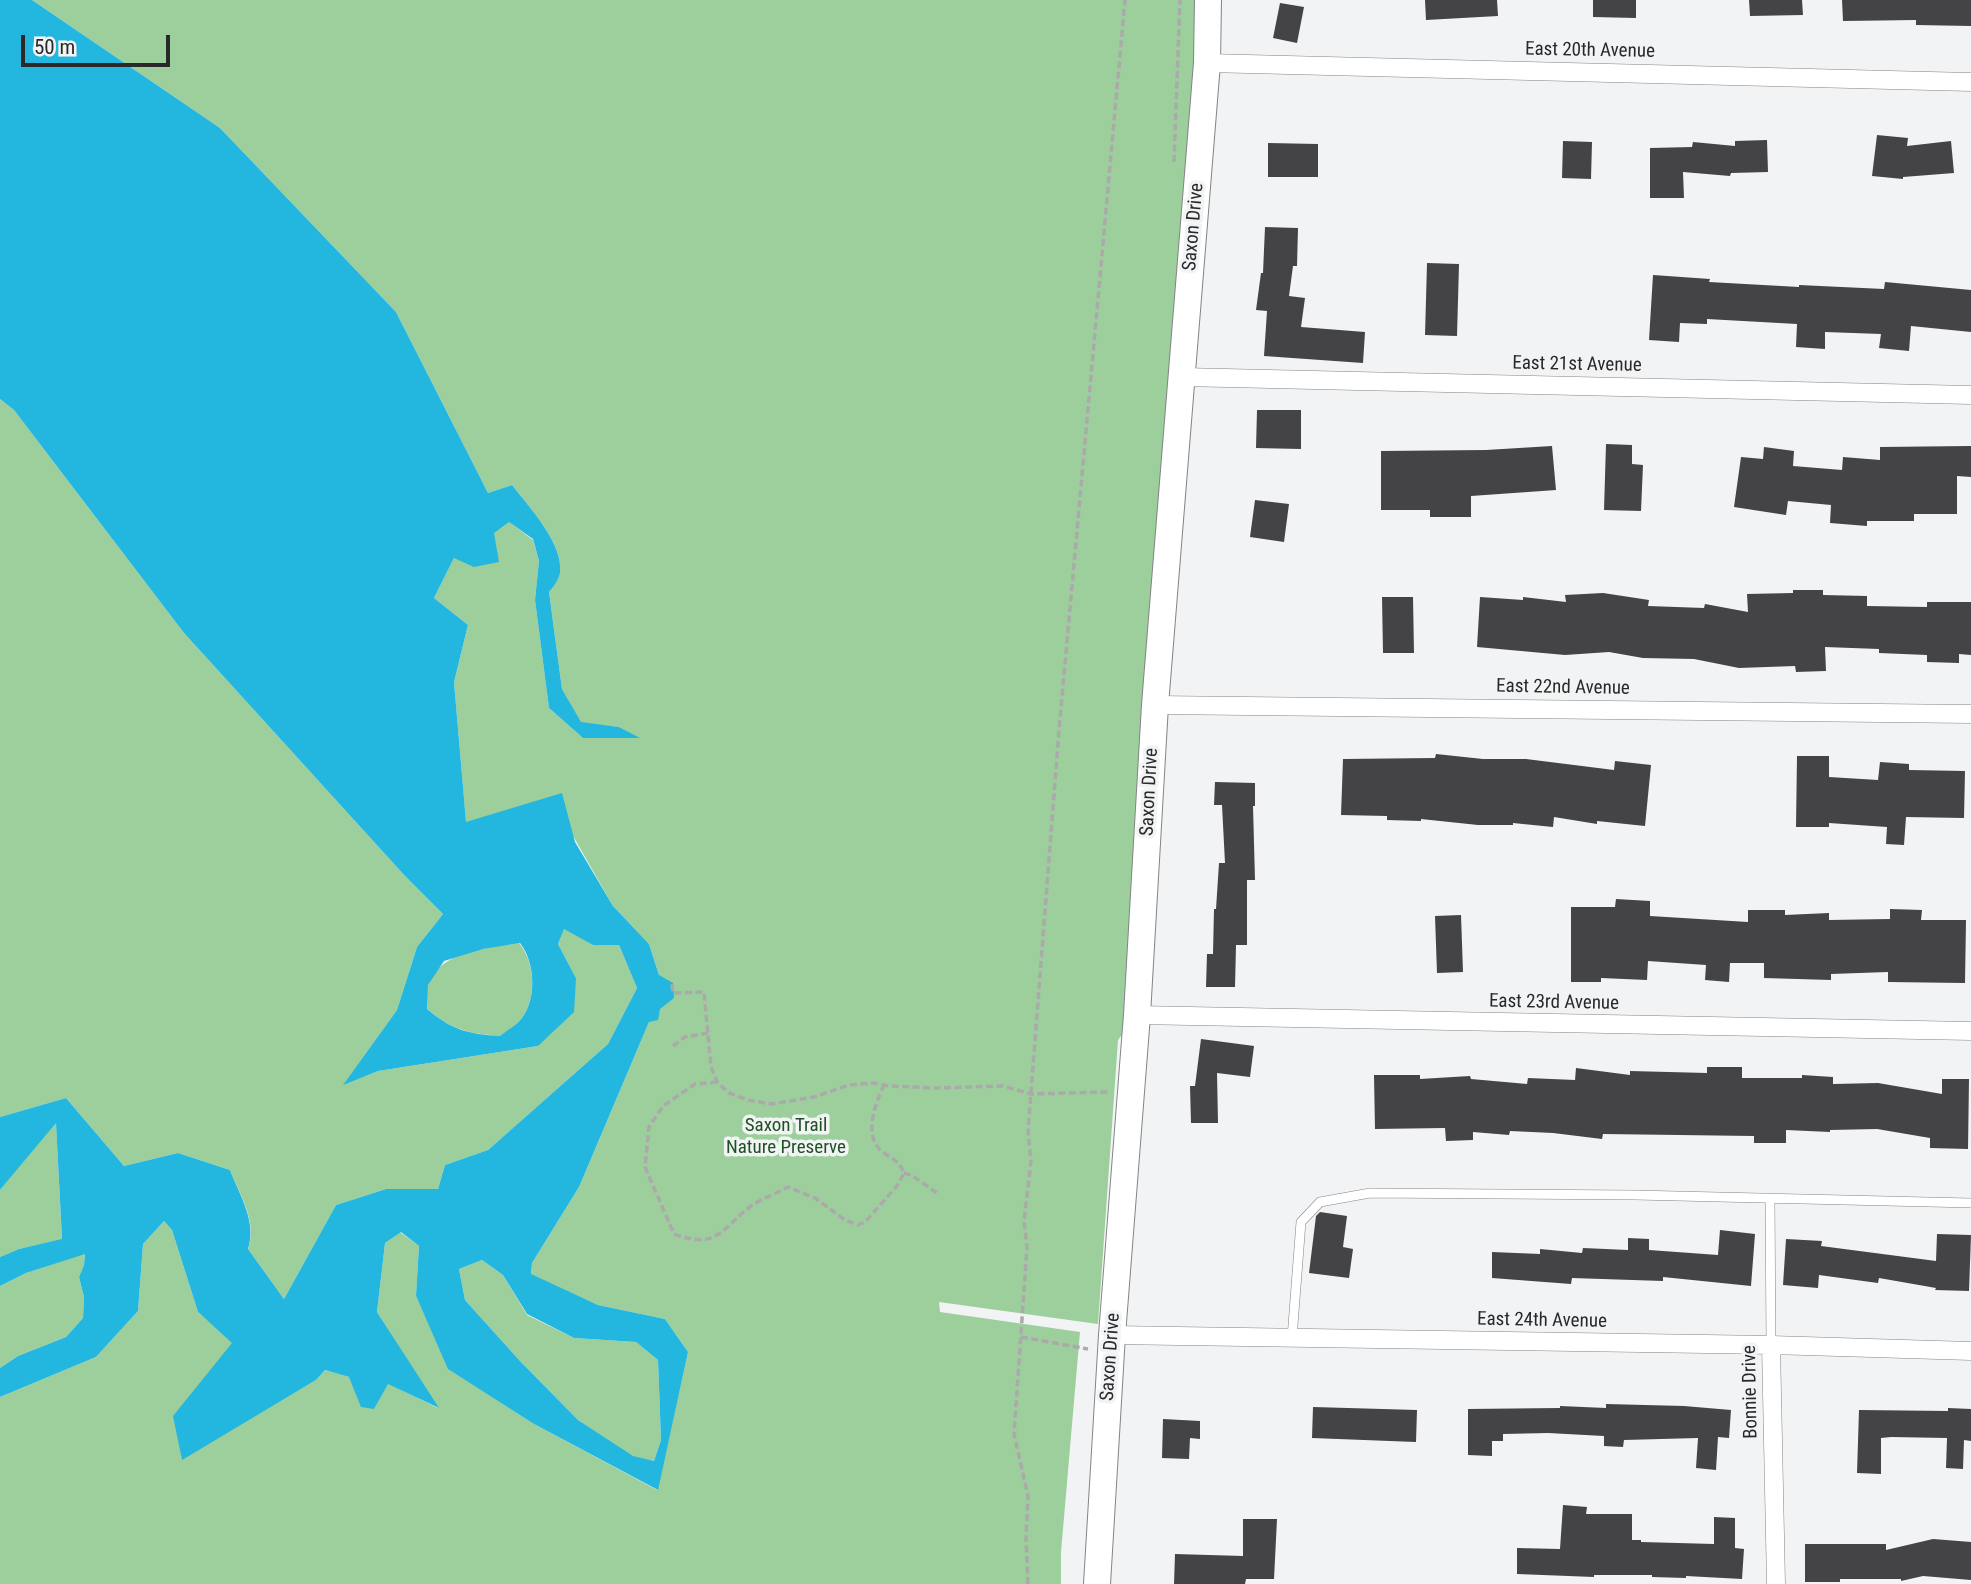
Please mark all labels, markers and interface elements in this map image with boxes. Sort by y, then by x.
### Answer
scale bar [24,21,173,65]
text: 50 m [34,35,75,59]
street label: East 20th Avenue [1525,38,1655,64]
street label: Saxon Drive [1179,182,1209,272]
street label: East 21st Avenue [1512,352,1642,378]
street label: East 22nd Avenue [1496,675,1630,701]
street label: Saxon Drive [1136,747,1164,837]
street label: East 23rd Avenue [1489,990,1619,1016]
park label: Saxon Trail Nature Preserve [726,1115,846,1159]
street label: East 24th Avenue [1477,1308,1607,1334]
street label: Saxon Drive [1097,1312,1125,1402]
street label: Bonnie Drive [1739,1345,1763,1439]

